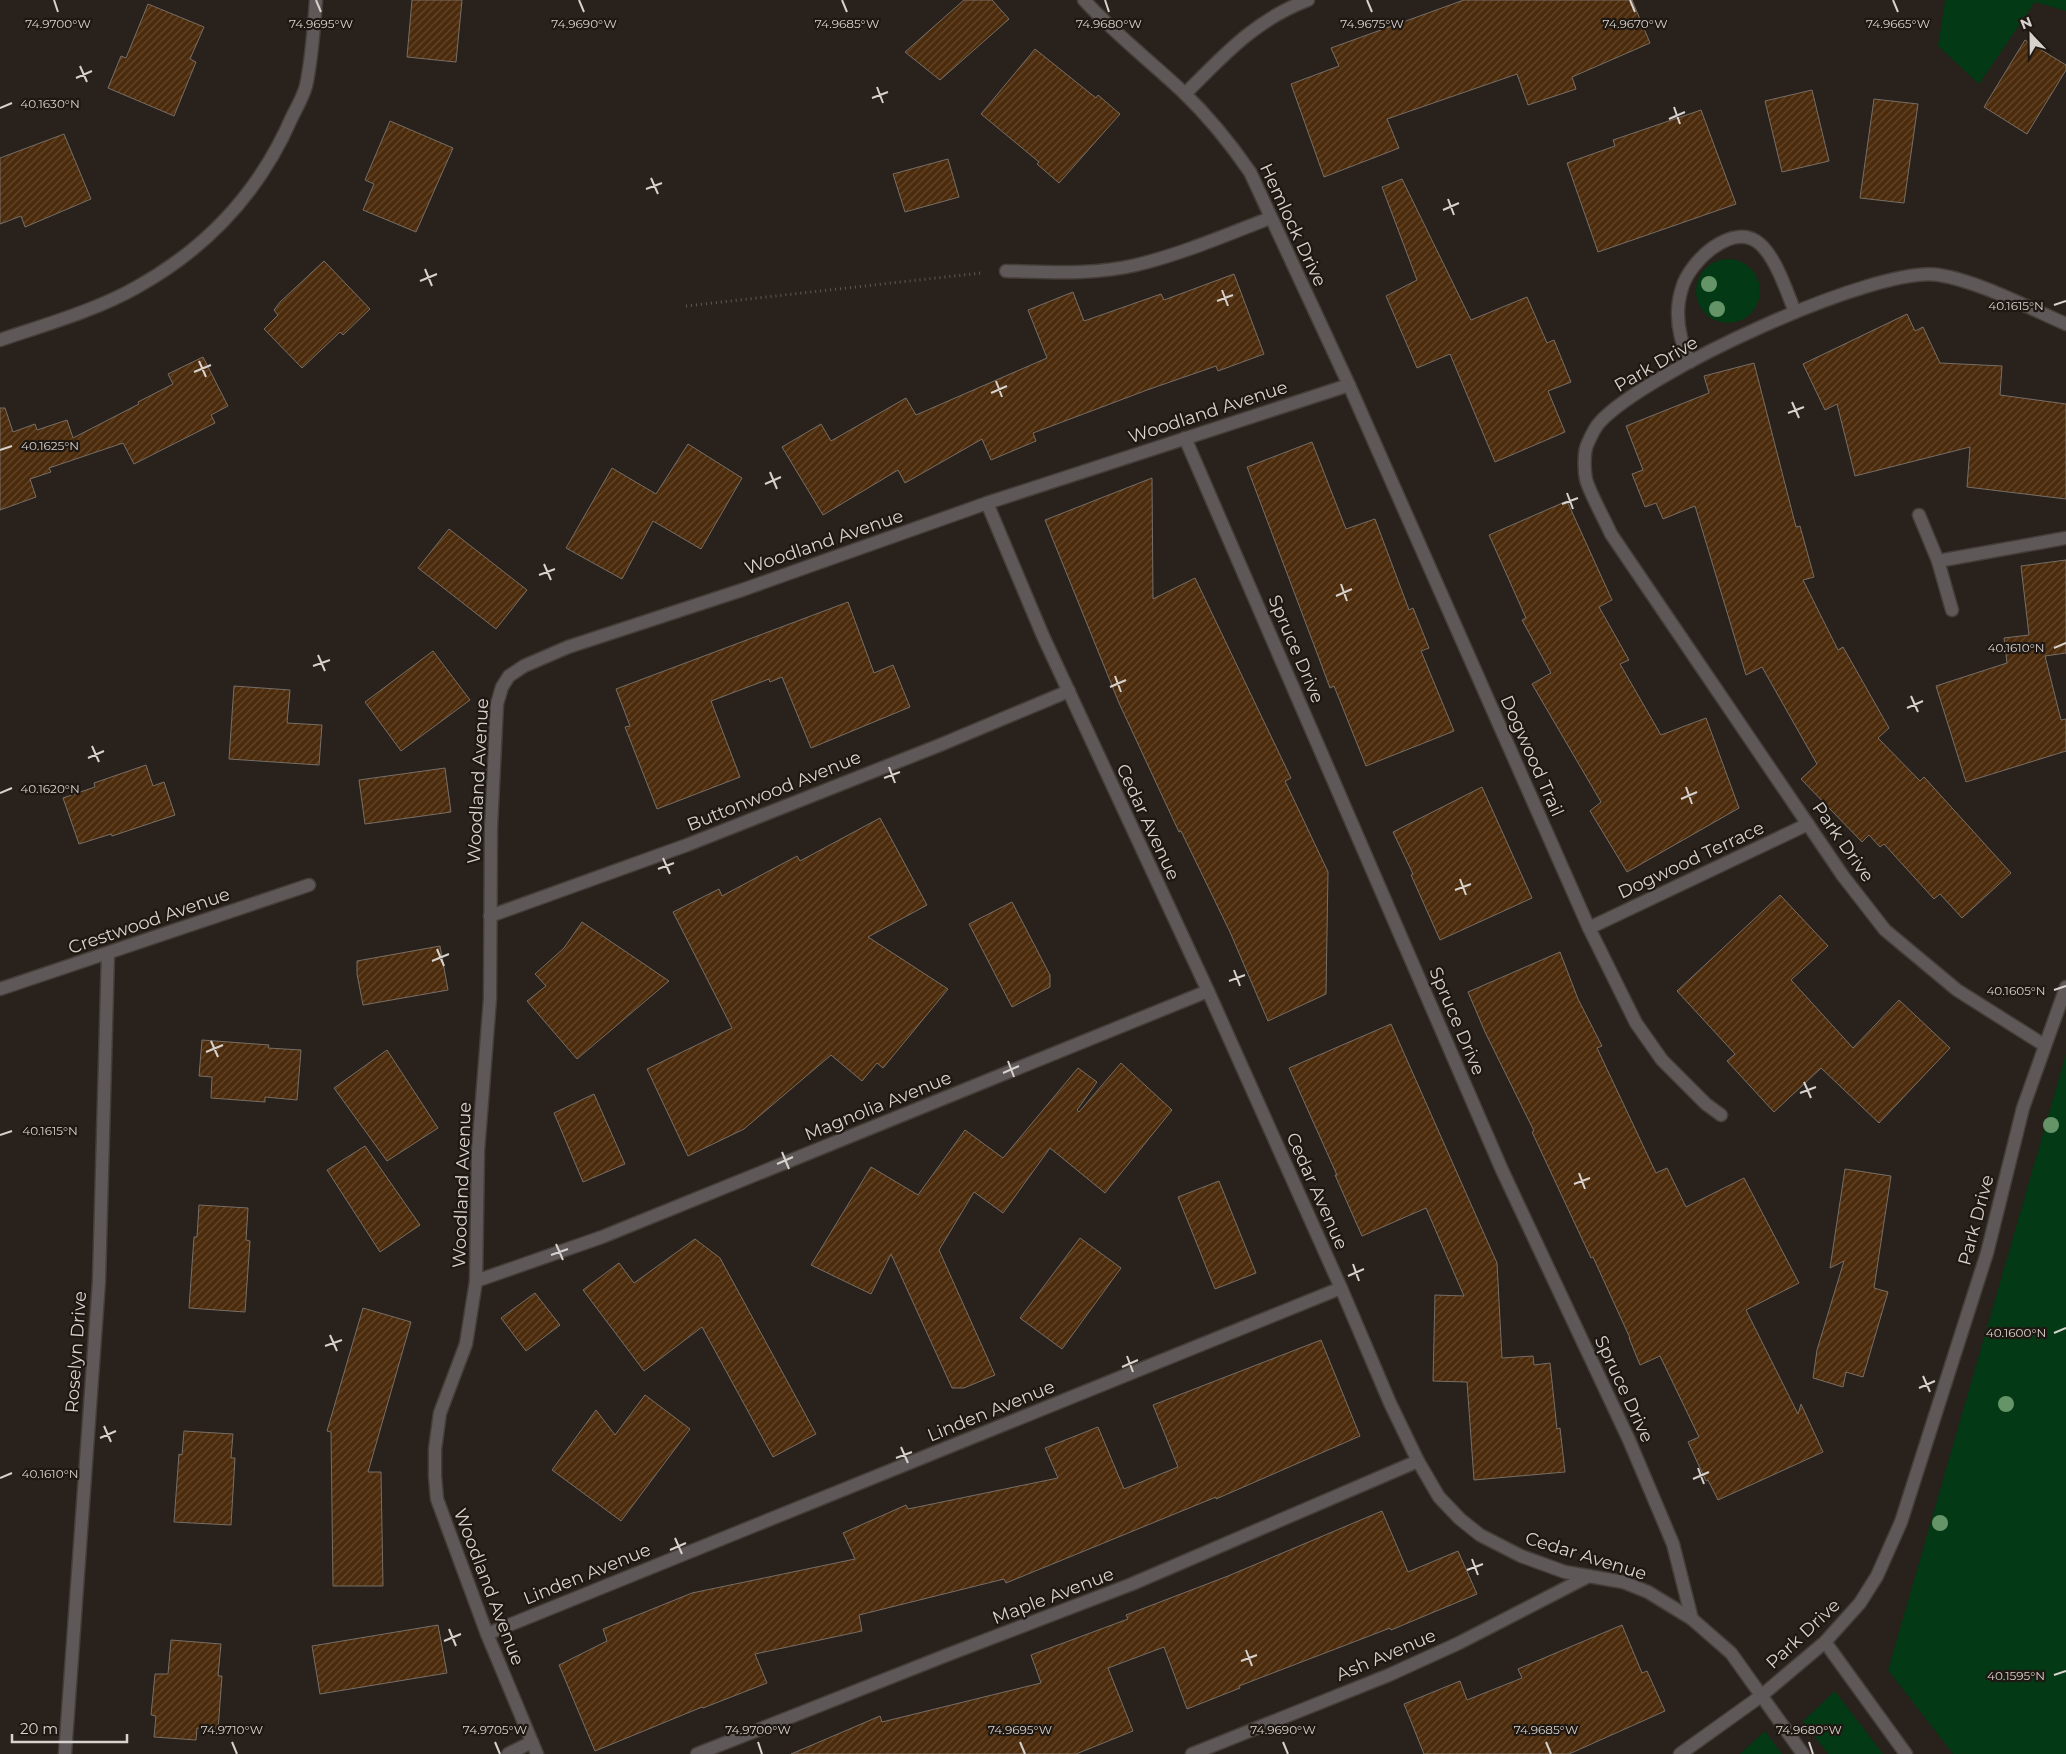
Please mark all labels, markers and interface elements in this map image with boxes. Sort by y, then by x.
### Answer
north arrow [2006,10,2056,60]
text: N [2018,12,2035,33]
text: 74.9700°W [25,16,91,31]
text: 74.9695°W [289,16,353,31]
text: 74.9690°W [551,16,617,31]
text: 74.9685°W [815,16,879,31]
text: 74.9680°W [1076,16,1142,31]
text: 74.9675°W [1340,16,1404,31]
text: 74.9670°W [1602,16,1668,31]
text: 74.9665°W [1866,16,1930,31]
text: 40.1630°N [20,96,80,111]
street label: Hemlock Drive [1255,160,1331,290]
text: 40.1615°N [1988,298,2044,313]
street label: Park Drive [1610,331,1702,397]
street label: Woodland Avenue [1126,376,1291,448]
text: 40.1625°N [21,438,79,453]
street label: Woodland Avenue [742,504,906,579]
street label: Spruce Drive [1263,592,1329,706]
text: 40.1610°N [1988,640,2044,655]
street label: Dogwood Trail [1495,692,1569,820]
street label: Woodland Avenue [463,697,493,865]
street label: Buttonwood Avenue [684,746,864,836]
street label: Cedar Avenue [1111,760,1185,884]
text: 40.1620°N [20,781,80,796]
street label: Park Drive [1807,798,1879,886]
street label: Dogwood Terrace [1614,816,1768,904]
street label: Crestwood Avenue [65,883,233,959]
street label: Spruce Drive [1424,964,1490,1078]
text: 40.1605°N [1986,983,2046,998]
street label: Magnolia Avenue [801,1066,955,1146]
street label: Woodland Avenue [448,1101,476,1268]
text: 40.1615°N [22,1123,78,1138]
street label: Cedar Avenue [1281,1129,1353,1253]
street label: Park Drive [1953,1172,1999,1268]
street label: Roselyn Drive [61,1290,91,1414]
text: 40.1600°N [1986,1325,2046,1340]
street label: Spruce Drive [1590,1332,1658,1446]
street label: Linden Avenue [924,1375,1058,1447]
text: 40.1610°N [22,1466,78,1481]
street label: Woodland Avenue [449,1505,529,1669]
street label: Cedar Avenue [1523,1527,1650,1585]
street label: Linden Avenue [520,1538,654,1610]
street label: Maple Avenue [989,1563,1117,1629]
street label: Park Drive [1761,1594,1845,1674]
street label: Ash Avenue [1333,1624,1439,1686]
text: 40.1595°N [1987,1668,2045,1683]
scale bar [12,1712,128,1744]
text: 20 m [20,1719,58,1738]
text: 74.9710°W [201,1722,263,1737]
text: 74.9705°W [463,1722,527,1737]
text: 74.9700°W [725,1722,791,1737]
text: 74.9695°W [988,1722,1052,1737]
text: 74.9690°W [1250,1722,1316,1737]
text: 74.9685°W [1514,1722,1578,1737]
text: 74.9680°W [1776,1722,1842,1737]

